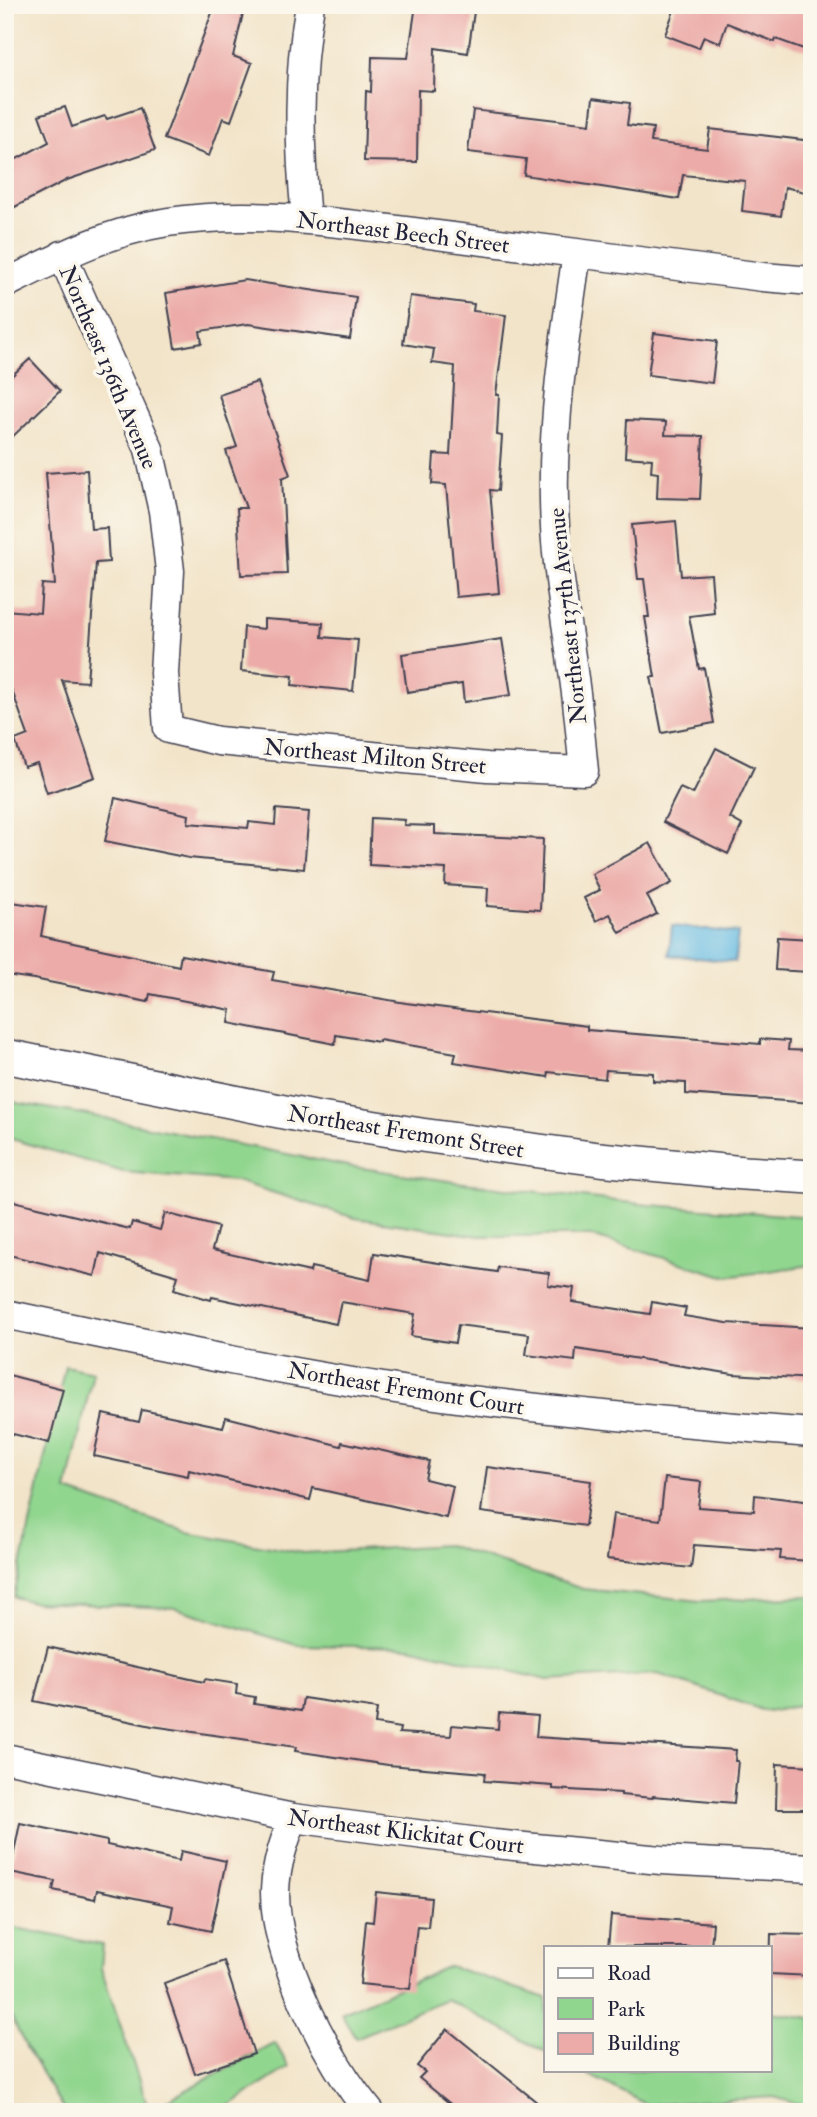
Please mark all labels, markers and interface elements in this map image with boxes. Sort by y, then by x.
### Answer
street label: Northeast Beech Street [295,205,511,260]
street label: Northeast 136th Avenue [53,261,165,474]
street label: Northeast 137th Avenue [542,506,593,725]
street label: Northeast Milton Street [263,732,487,781]
street label: Northeast Fremont Street [286,1098,526,1164]
street label: Northeast Fremont Court [286,1355,526,1422]
street label: Northeast Klickitat Court [286,1803,526,1860]
legend [544,1946,772,2072]
text: Road [607,1960,652,1987]
text: Park [607,1996,645,2023]
text: Building [607,2030,680,2057]

